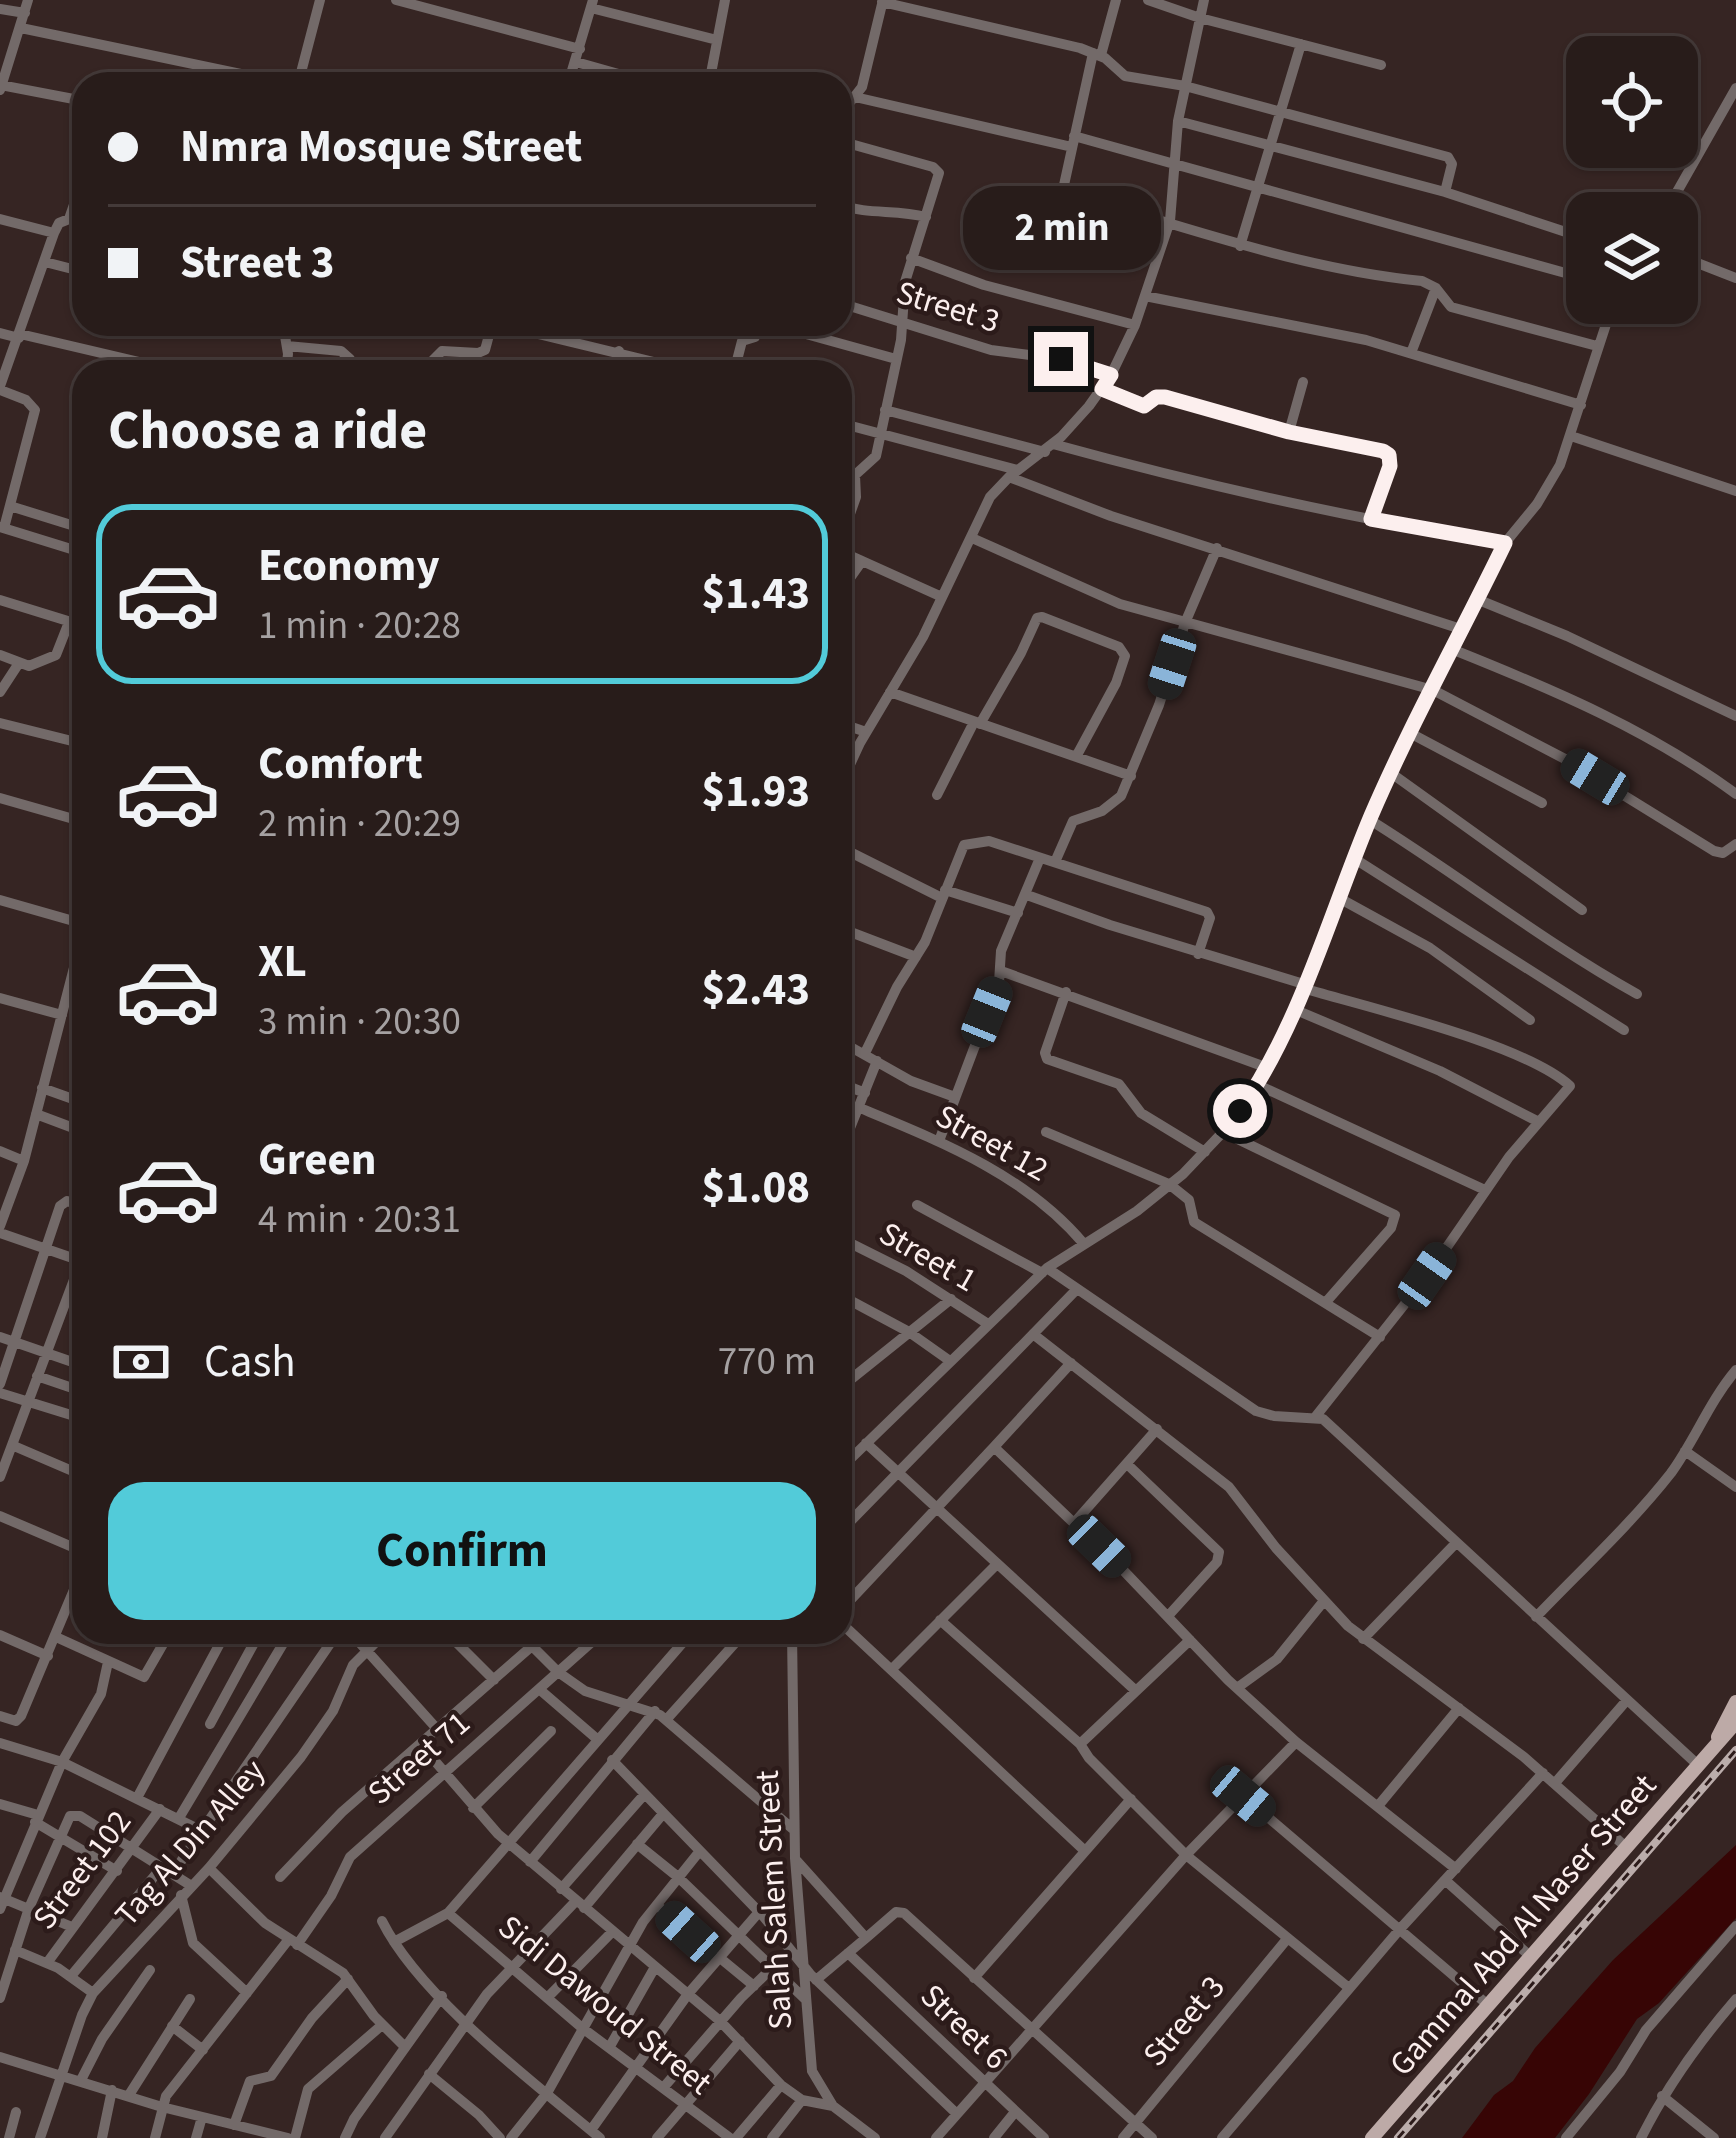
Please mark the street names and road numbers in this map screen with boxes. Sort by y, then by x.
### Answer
street label: Street 3 [891,269,1005,345]
street label: Street 12 [927,1093,1057,1193]
street label: Street 1 [870,1210,986,1304]
street label: Street 71 [358,1700,480,1816]
street label: Tag Al Din Alley [104,1749,276,1937]
street label: Gammal Abd Al Naser Street [1379,1764,1667,2086]
street label: Salah Salem Street [744,1769,804,2031]
street label: Street 102 [22,1801,142,1939]
street label: Sidi Dawoud Street [488,1904,722,2106]
street label: Street 3 [1132,1965,1236,2077]
street label: Street 6 [910,1973,1018,2081]

